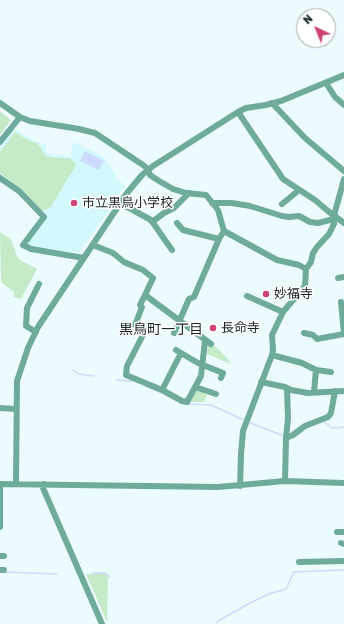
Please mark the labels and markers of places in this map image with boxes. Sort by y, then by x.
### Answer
place label: 市立黒鳥小学校 [82,195,173,211]
marker: 市立黒鳥小学校 [69,198,79,208]
place label: 妙福寺 [274,286,313,302]
marker: 妙福寺 [261,289,271,299]
place label: 長命寺 [221,320,260,336]
marker: 長命寺 [208,323,218,333]

